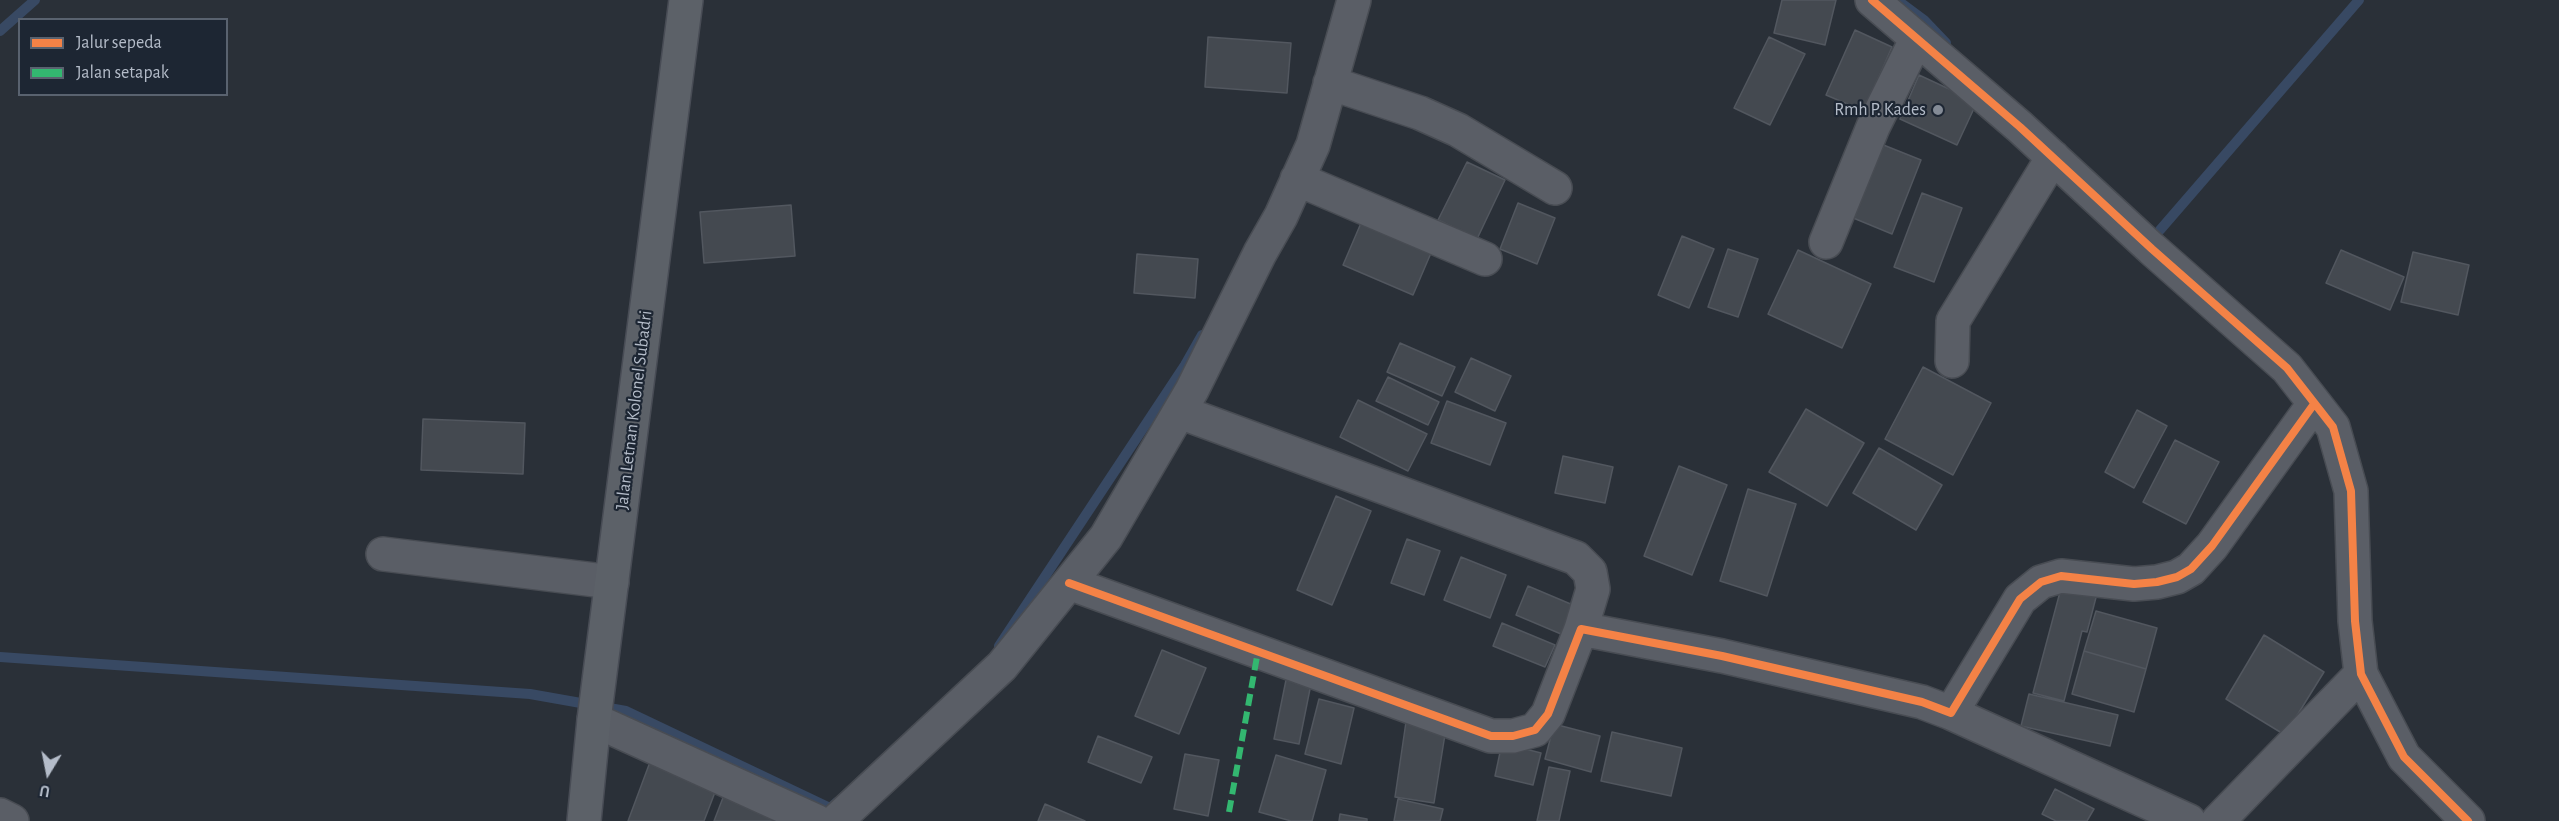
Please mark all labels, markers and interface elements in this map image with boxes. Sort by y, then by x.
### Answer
legend [18,18,228,96]
text: Jalur sepeda [76,34,162,52]
text: Jalan setapak [76,64,169,82]
place label: Rmh P. Kades [1834,99,1926,121]
marker: Rmh P. Kades [1931,103,1945,117]
street label: Jalan Letnan Kolonel Subadri [611,309,657,511]
north arrow [18,743,78,803]
text: U [38,782,51,799]

